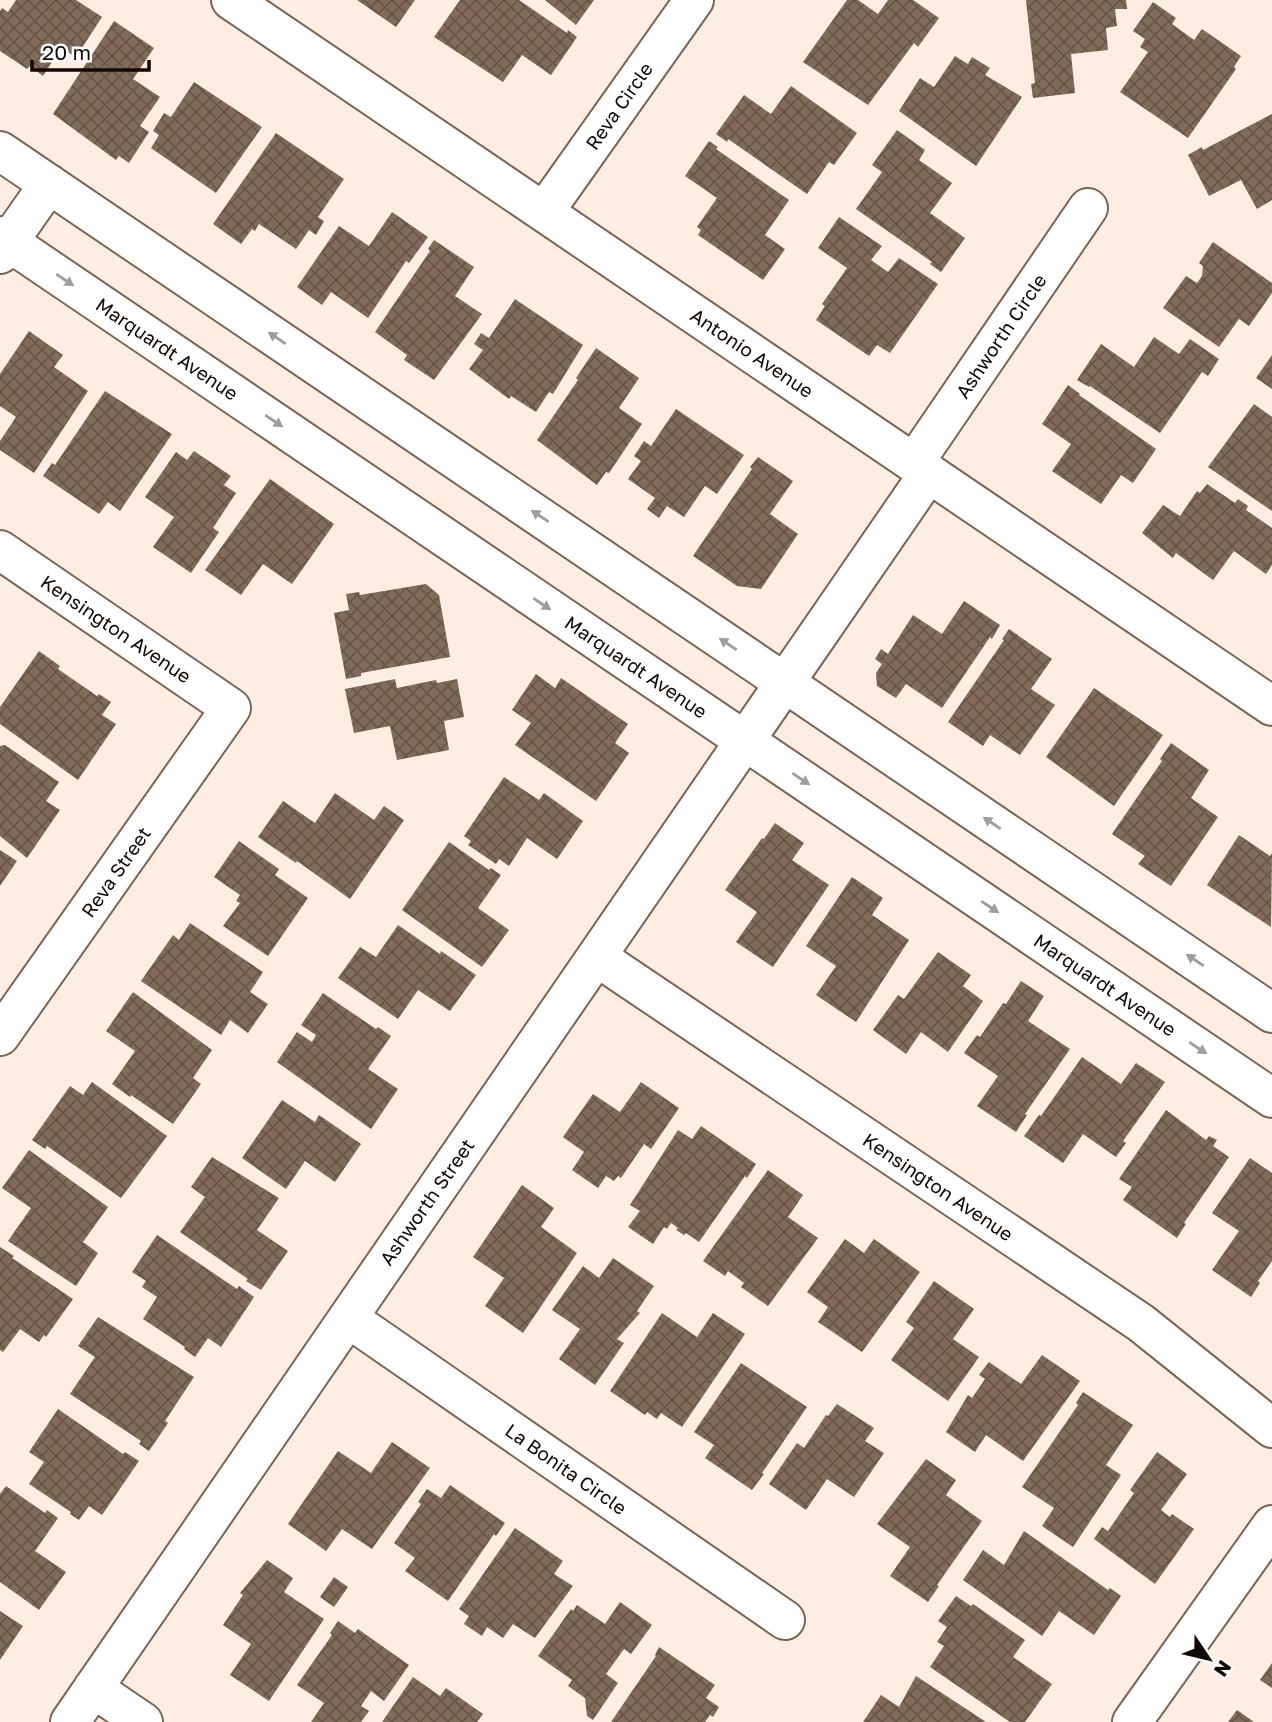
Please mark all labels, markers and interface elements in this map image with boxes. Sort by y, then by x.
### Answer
scale bar [32,28,149,72]
text: 20 m [42,39,91,65]
street label: Reva Circle [580,58,657,154]
street label: Ashworth Circle [950,269,1051,402]
one-way arrow [56,273,74,287]
street label: Marquardt Avenue [92,292,243,405]
street label: Antonio Avenue [686,303,818,402]
one-way arrow [268,332,287,345]
one-way arrow [264,415,284,428]
one-way arrow [530,510,550,523]
street label: Kensington Avenue [37,570,196,687]
one-way arrow [532,597,552,610]
street label: Marquardt Avenue [561,610,712,723]
one-way arrow [719,638,738,651]
one-way arrow [792,772,810,786]
one-way arrow [983,816,1001,830]
street label: Reva Street [76,822,155,921]
one-way arrow [980,900,999,913]
street label: Marquardt Avenue [1030,928,1181,1041]
one-way arrow [1185,954,1205,967]
one-way arrow [1189,1041,1207,1055]
street label: Kensington Avenue [859,1128,1018,1245]
street label: Ashworth Street [374,1134,479,1269]
street label: La Bonita Circle [501,1418,631,1519]
north arrow [1174,1624,1244,1694]
text: N [1210,1657,1237,1682]

